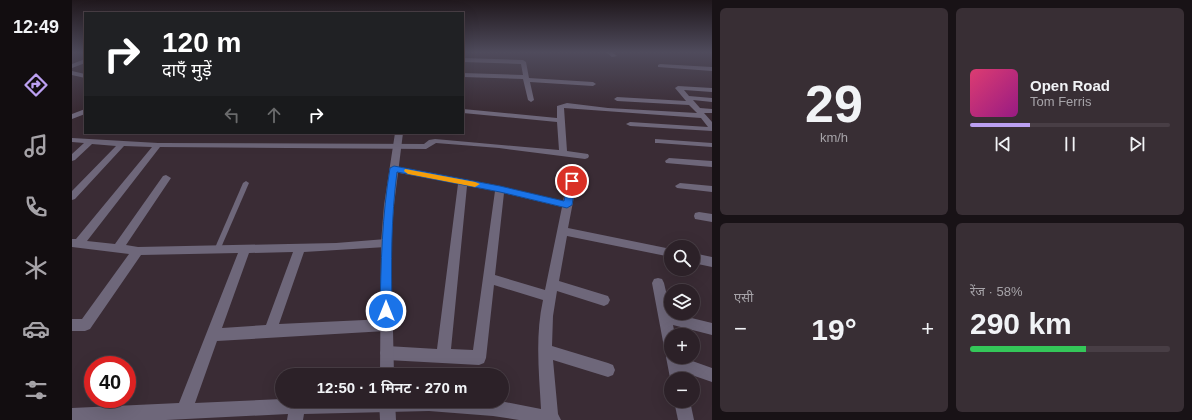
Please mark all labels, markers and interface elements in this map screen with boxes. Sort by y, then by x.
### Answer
text: 12:49 [13,17,59,37]
text: 120 m [162,27,241,58]
icon: right [96,28,148,80]
text: दाएँ मुड़ें [162,60,212,80]
icon: directions [22,71,50,99]
text: 29 [805,75,863,133]
text: Open Road [1030,77,1110,94]
text: Tom Ferris [1030,94,1091,109]
icon: left [221,104,243,126]
icon: ahead [263,104,285,126]
icon: right [305,104,327,126]
text: km/h [820,130,848,145]
icon: music [22,132,50,160]
icon: previous [992,133,1014,155]
icon: pause [1059,133,1081,155]
icon: next [1126,133,1148,155]
pin [555,164,589,198]
icon: arrive [561,170,583,192]
icon: phone [22,193,50,221]
map controls [664,240,700,408]
button: search [664,240,700,276]
icon: climate [22,254,50,282]
button: layers [664,284,700,320]
text: रेंज · 58% [970,284,1023,299]
position arrow [365,290,407,332]
text: एसी [734,290,753,305]
text: 290 km [970,307,1072,340]
text: 19° [811,313,857,346]
icon: car [22,315,50,343]
text: − [734,316,747,341]
text: + [921,316,934,341]
button: + [664,328,700,364]
speed limit sign: 40 [84,356,136,408]
button: − [664,372,700,408]
icon: filters [22,376,50,404]
text: 12:50 · 1 मिनट · 270 m [317,379,467,396]

